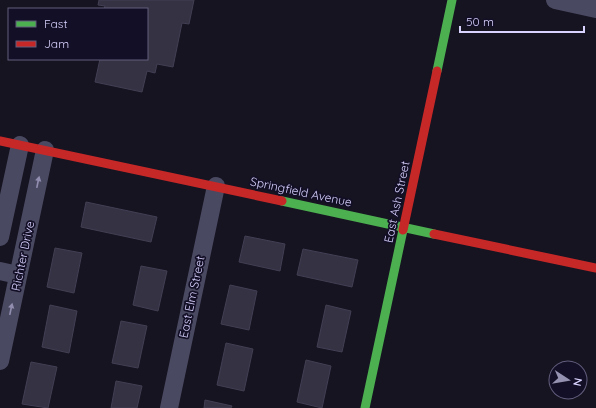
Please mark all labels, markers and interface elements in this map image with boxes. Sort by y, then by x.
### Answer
legend [8,8,148,60]
scale bar [460,8,584,34]
text: 50 m [466,14,494,29]
text: Fast [44,16,68,31]
text: Jam [44,36,69,51]
street label: East Ash Street [381,160,413,244]
street label: Springfield Avenue [249,173,354,210]
one-way arrow [36,176,42,188]
street label: Richter Drive [8,219,37,292]
street label: East Elm Street [175,254,208,339]
one-way arrow [8,303,14,316]
north arrow [548,360,588,400]
text: N [570,377,585,387]

